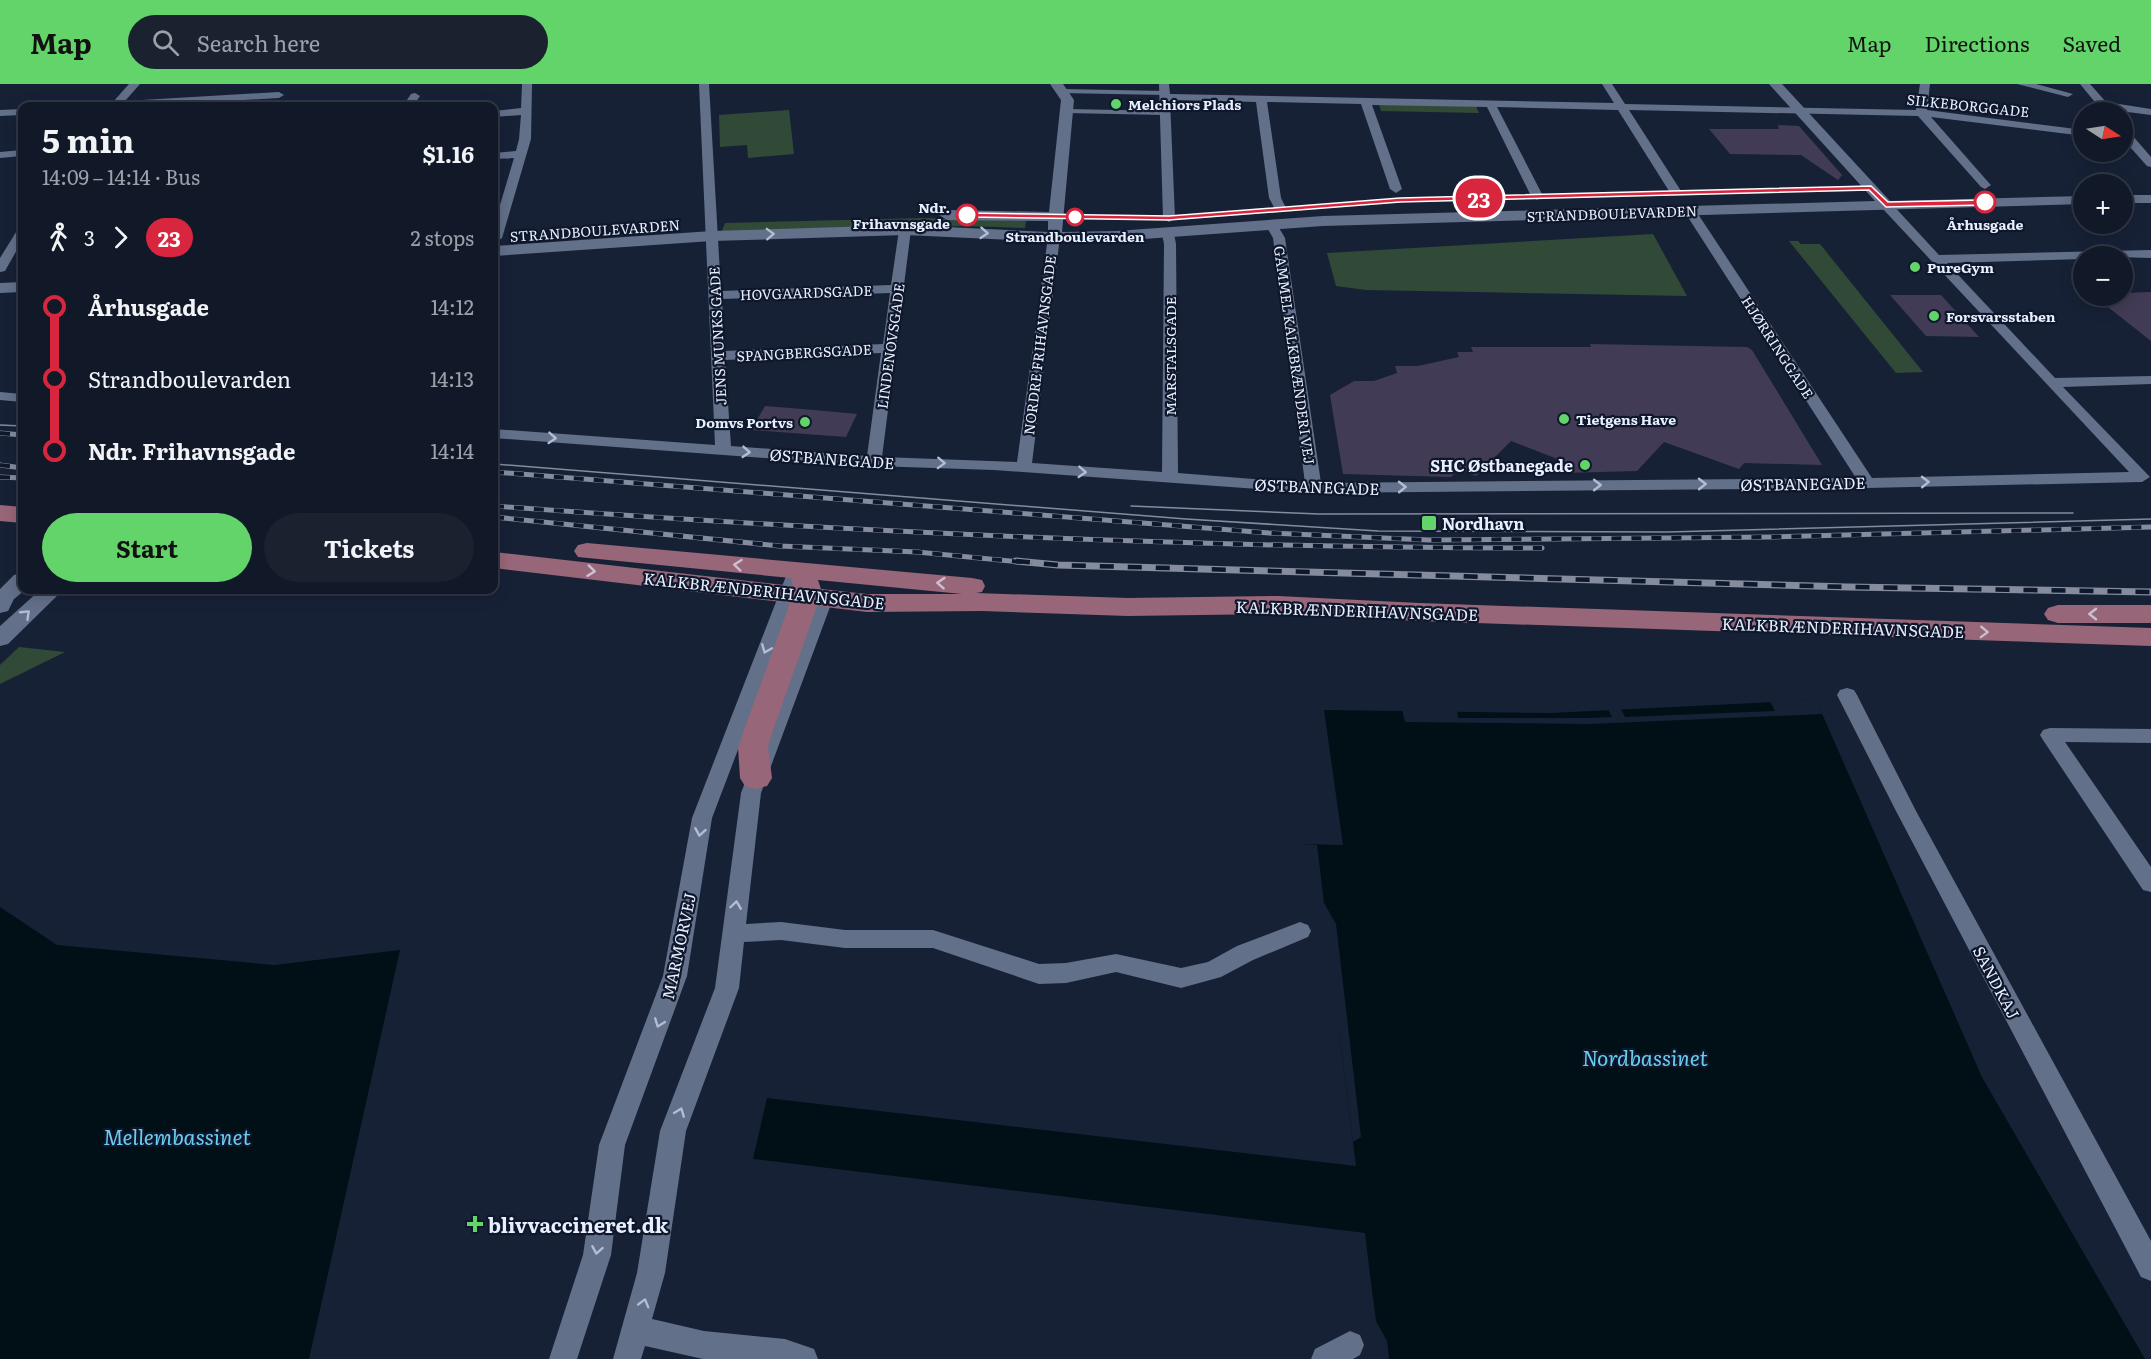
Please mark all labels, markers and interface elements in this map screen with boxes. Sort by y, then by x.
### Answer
search box [128,15,548,69]
text: Map [30,21,92,63]
icon: search [149,26,182,59]
text: Search here [197,26,320,59]
text: Map [1847,27,1892,58]
text: Directions [1925,27,2030,58]
text: Saved [2063,27,2121,58]
street label: SILKEBORGGADE [1906,89,2030,121]
place label: Melchiors Plads [1128,94,1241,114]
marker: Melchiors Plads [1109,97,1123,111]
north arrow [2073,102,2133,162]
map controls [2073,102,2133,306]
text: 5 min [42,114,134,163]
text: $1.16 [423,137,474,170]
text: 14:09 – 14:14 · Bus [42,161,200,191]
button: + [2073,174,2133,234]
line badge: 23 [1452,178,1506,218]
text: 23 [1468,183,1491,214]
marker: Århusgade [1974,191,1996,213]
place label: Ndr. Frihavnsgade [853,197,950,233]
street label: STRANDBOULEVARDEN [1526,200,1698,226]
marker: Ndr. Frihavnsgade [956,204,978,226]
marker: Strandboulevarden [1066,208,1084,226]
street label: STRANDBOULEVARDEN [509,214,681,246]
place label: Århusgade [1946,214,2024,234]
icon: walk [42,221,75,254]
icon: forward [104,221,137,254]
text: 3 [84,222,95,252]
text: 23 [158,222,181,253]
text: 2 stops [410,222,474,252]
one-way arrow [980,226,989,239]
place label: Strandboulevarden [1005,226,1145,246]
one-way arrow [766,228,775,241]
street label: GAMMEL KALKBRÆNDERI VEJ [1270,245,1320,466]
button: − [2073,246,2133,306]
street label: NORDRE FRIHAVNSGADE [1018,254,1060,436]
place label: PureGym [1927,257,1994,277]
marker: PureGym [1908,260,1922,274]
street label: JENS MUNKS GADE [703,266,731,406]
street label: HOVGAARDSGADE [739,280,873,304]
street label: LINDENOVSGADE [871,282,909,410]
text: Århusgade [88,290,209,323]
text: 14:12 [431,291,474,321]
street label: HJØRRINGGADE [1737,292,1819,402]
street label: MARSTALSGADE [1160,296,1180,416]
place label: Forsvarsstaben [1946,306,2056,326]
marker: Forsvarsstaben [1927,309,1941,323]
street label: SPANGBERGSGADE [736,338,872,366]
text: Strandboulevarden [88,362,291,395]
text: 14:13 [430,363,474,393]
place label: Tietgens Have [1576,409,1676,429]
place label: Domvs Portvs [695,412,793,432]
marker: Tietgens Have [1557,412,1571,426]
marker: Domvs Portvs [798,415,812,429]
one-way arrow [547,431,556,444]
text: Ndr. Frihavnsgade [88,434,295,467]
text: 14:14 [431,435,474,465]
street label: ØSTBANEGADE [769,442,895,474]
one-way arrow [742,446,751,459]
place label: SHC Østbanegade [1430,453,1573,477]
one-way arrow [936,457,945,470]
marker: SHC Østbanegade [1578,458,1592,472]
one-way arrow [1078,465,1087,478]
street label: ØSTBANEGADE [1740,470,1866,496]
street label: ØSTBANEGADE [1254,472,1380,500]
one-way arrow [1921,476,1930,488]
one-way arrow [1698,478,1707,491]
one-way arrow [1593,479,1602,491]
one-way arrow [1398,481,1407,494]
place label: Nordhavn [1442,511,1524,535]
button: Start [42,513,252,582]
button: Tickets [264,513,474,582]
marker: Nordhavn [1420,514,1438,532]
one-way arrow [734,559,743,572]
one-way arrow [586,564,596,577]
street label: KALKBRÆNDERIHAVNSGADE [642,565,886,615]
one-way arrow [937,577,946,590]
street label: KALKBRÆNDERIHAVNSGADE [1235,594,1479,626]
one-way arrow [2088,608,2097,620]
one-way arrow [18,611,29,622]
street label: KALKBRÆNDERIHAVNSGADE [1721,611,1965,643]
one-way arrow [1980,625,1989,638]
one-way arrow [761,643,773,654]
one-way arrow [694,828,706,837]
street label: MARMORVEJ [655,890,701,1002]
one-way arrow [729,901,742,910]
street label: SANDKAJ [1968,941,2026,1023]
one-way arrow [654,1016,666,1027]
water label: Nordbassinet [1582,1041,1709,1072]
one-way arrow [673,1107,685,1118]
water label: Mellembassinet [103,1120,251,1151]
place label: blivvaccineret.dk [488,1209,669,1239]
marker: blivvaccineret.dk [466,1215,484,1233]
one-way arrow [591,1244,604,1254]
one-way arrow [636,1298,649,1308]

